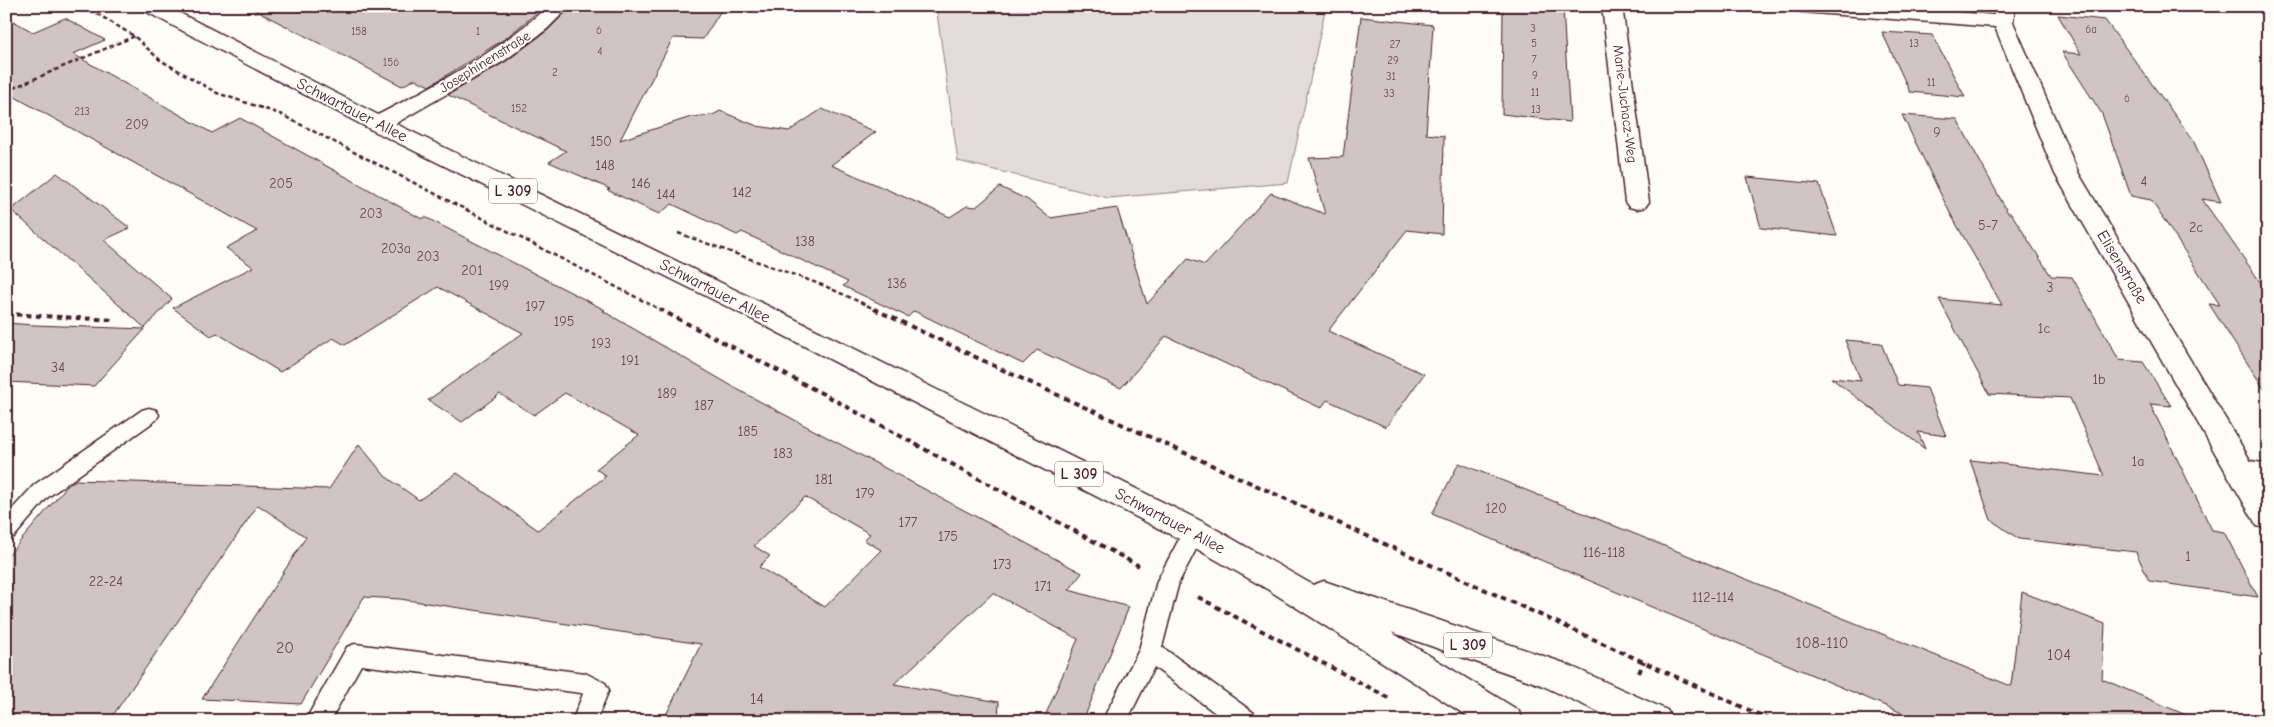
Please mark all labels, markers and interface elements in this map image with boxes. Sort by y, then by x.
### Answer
house number: 3 [1530,22,1536,35]
house number: 6a [2085,23,2097,36]
house number: 6 [596,24,602,37]
house number: 158 [351,25,367,38]
house number: 1 [476,25,480,38]
street label: Josephinenstraße [436,27,534,97]
house number: 5 [1531,37,1537,50]
house number: 13 [1909,37,1919,50]
house number: 27 [1390,38,1400,51]
street label: Marie-Juchacz-Weg [1609,44,1641,164]
house number: 4 [597,45,603,58]
house number: 7 [1531,53,1537,66]
house number: 29 [1387,54,1399,67]
house number: 156 [383,56,399,69]
house number: 2 [552,66,558,79]
house number: 9 [1532,69,1538,82]
house number: 31 [1386,70,1396,83]
street label: Schwartauer Allee [294,74,410,146]
house number: 11 [1927,76,1935,89]
house number: 11 [1531,86,1539,99]
house number: 33 [1383,87,1395,100]
house number: 6 [2124,92,2130,105]
house number: 152 [511,102,527,115]
house number: 13 [1531,103,1541,116]
house number: 213 [74,105,90,118]
house number: 209 [125,116,149,133]
house number: 9 [1933,124,1941,141]
house number: 150 [590,133,612,150]
house number: 148 [595,157,615,174]
house number: 4 [2141,173,2148,190]
house number: 205 [269,175,293,192]
house number: 146 [631,175,651,192]
road number: L 309 [489,178,537,204]
house number: 142 [732,184,752,201]
house number: 144 [656,186,676,203]
house number: 203 [360,205,382,222]
house number: 5-7 [1978,217,1998,234]
house number: 2c [2189,219,2203,236]
street label: Elisenstraße [2093,227,2151,307]
house number: 138 [795,233,815,250]
house number: 203a [381,240,411,257]
house number: 203 [417,248,439,265]
street label: Schwartauer Allee [657,255,773,327]
house number: 201 [461,262,483,279]
house number: 136 [887,275,907,292]
house number: 199 [489,277,509,294]
house number: 3 [2046,279,2054,296]
house number: 197 [525,298,545,315]
house number: 195 [554,313,574,330]
house number: 1c [2038,320,2050,337]
house number: 193 [591,335,611,352]
house number: 191 [621,352,639,369]
house number: 34 [51,359,65,376]
house number: 1b [2092,371,2106,388]
house number: 189 [657,385,677,402]
house number: 187 [694,397,714,414]
house number: 185 [738,423,758,440]
house number: 183 [773,445,793,462]
house number: 1a [2132,453,2144,470]
road number: L 309 [1055,462,1103,486]
house number: 181 [815,471,833,488]
house number: 179 [855,485,875,502]
street label: Schwartauer Allee [1112,485,1228,557]
house number: 120 [1485,500,1507,517]
house number: 177 [899,514,918,531]
house number: 175 [938,528,958,545]
house number: 116-118 [1583,544,1625,561]
house number: 1 [2185,548,2191,565]
house number: 173 [992,556,1012,573]
house number: 22-24 [89,573,123,590]
house number: 171 [1034,578,1052,595]
house number: 112-114 [1692,589,1734,606]
road number: L 309 [1444,632,1492,658]
house number: 108-110 [1795,634,1849,652]
house number: 20 [276,639,294,657]
house number: 104 [2047,646,2071,664]
house number: 14 [750,690,764,708]

